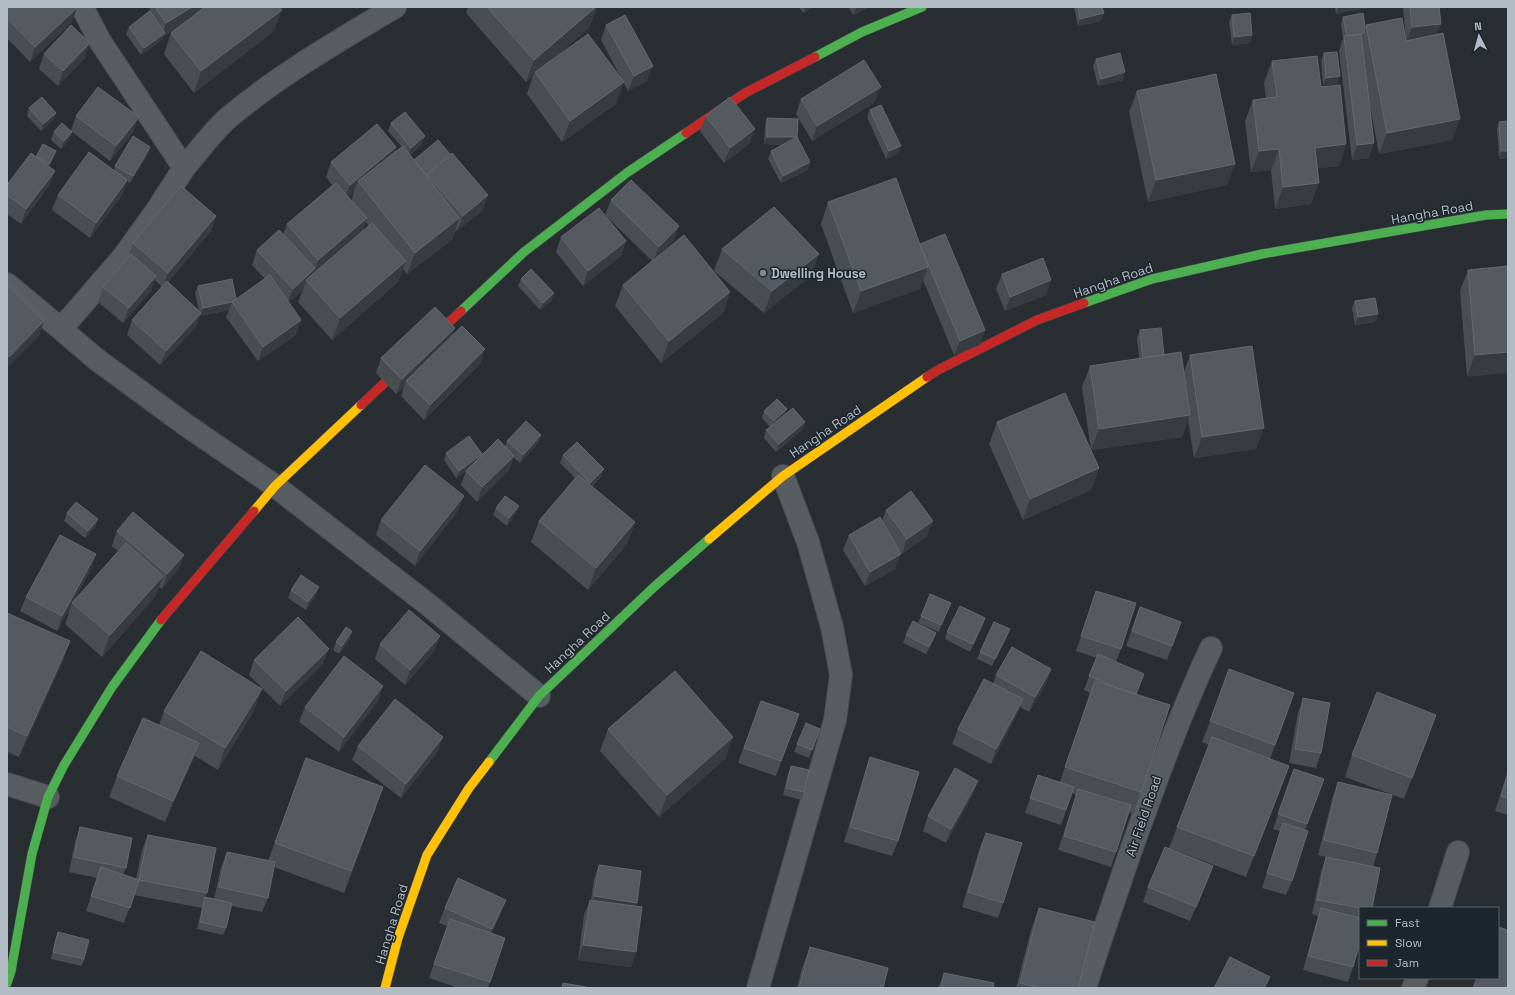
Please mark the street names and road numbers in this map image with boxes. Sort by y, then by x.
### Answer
street label: Hangha Road [1390,197,1474,228]
street label: Hangha Road [1071,259,1155,302]
street label: Hangha Road [786,401,864,462]
street label: Hangha Road [541,608,613,677]
street label: Air Field Road [1122,774,1165,859]
street label: Hangha Road [371,882,412,966]

